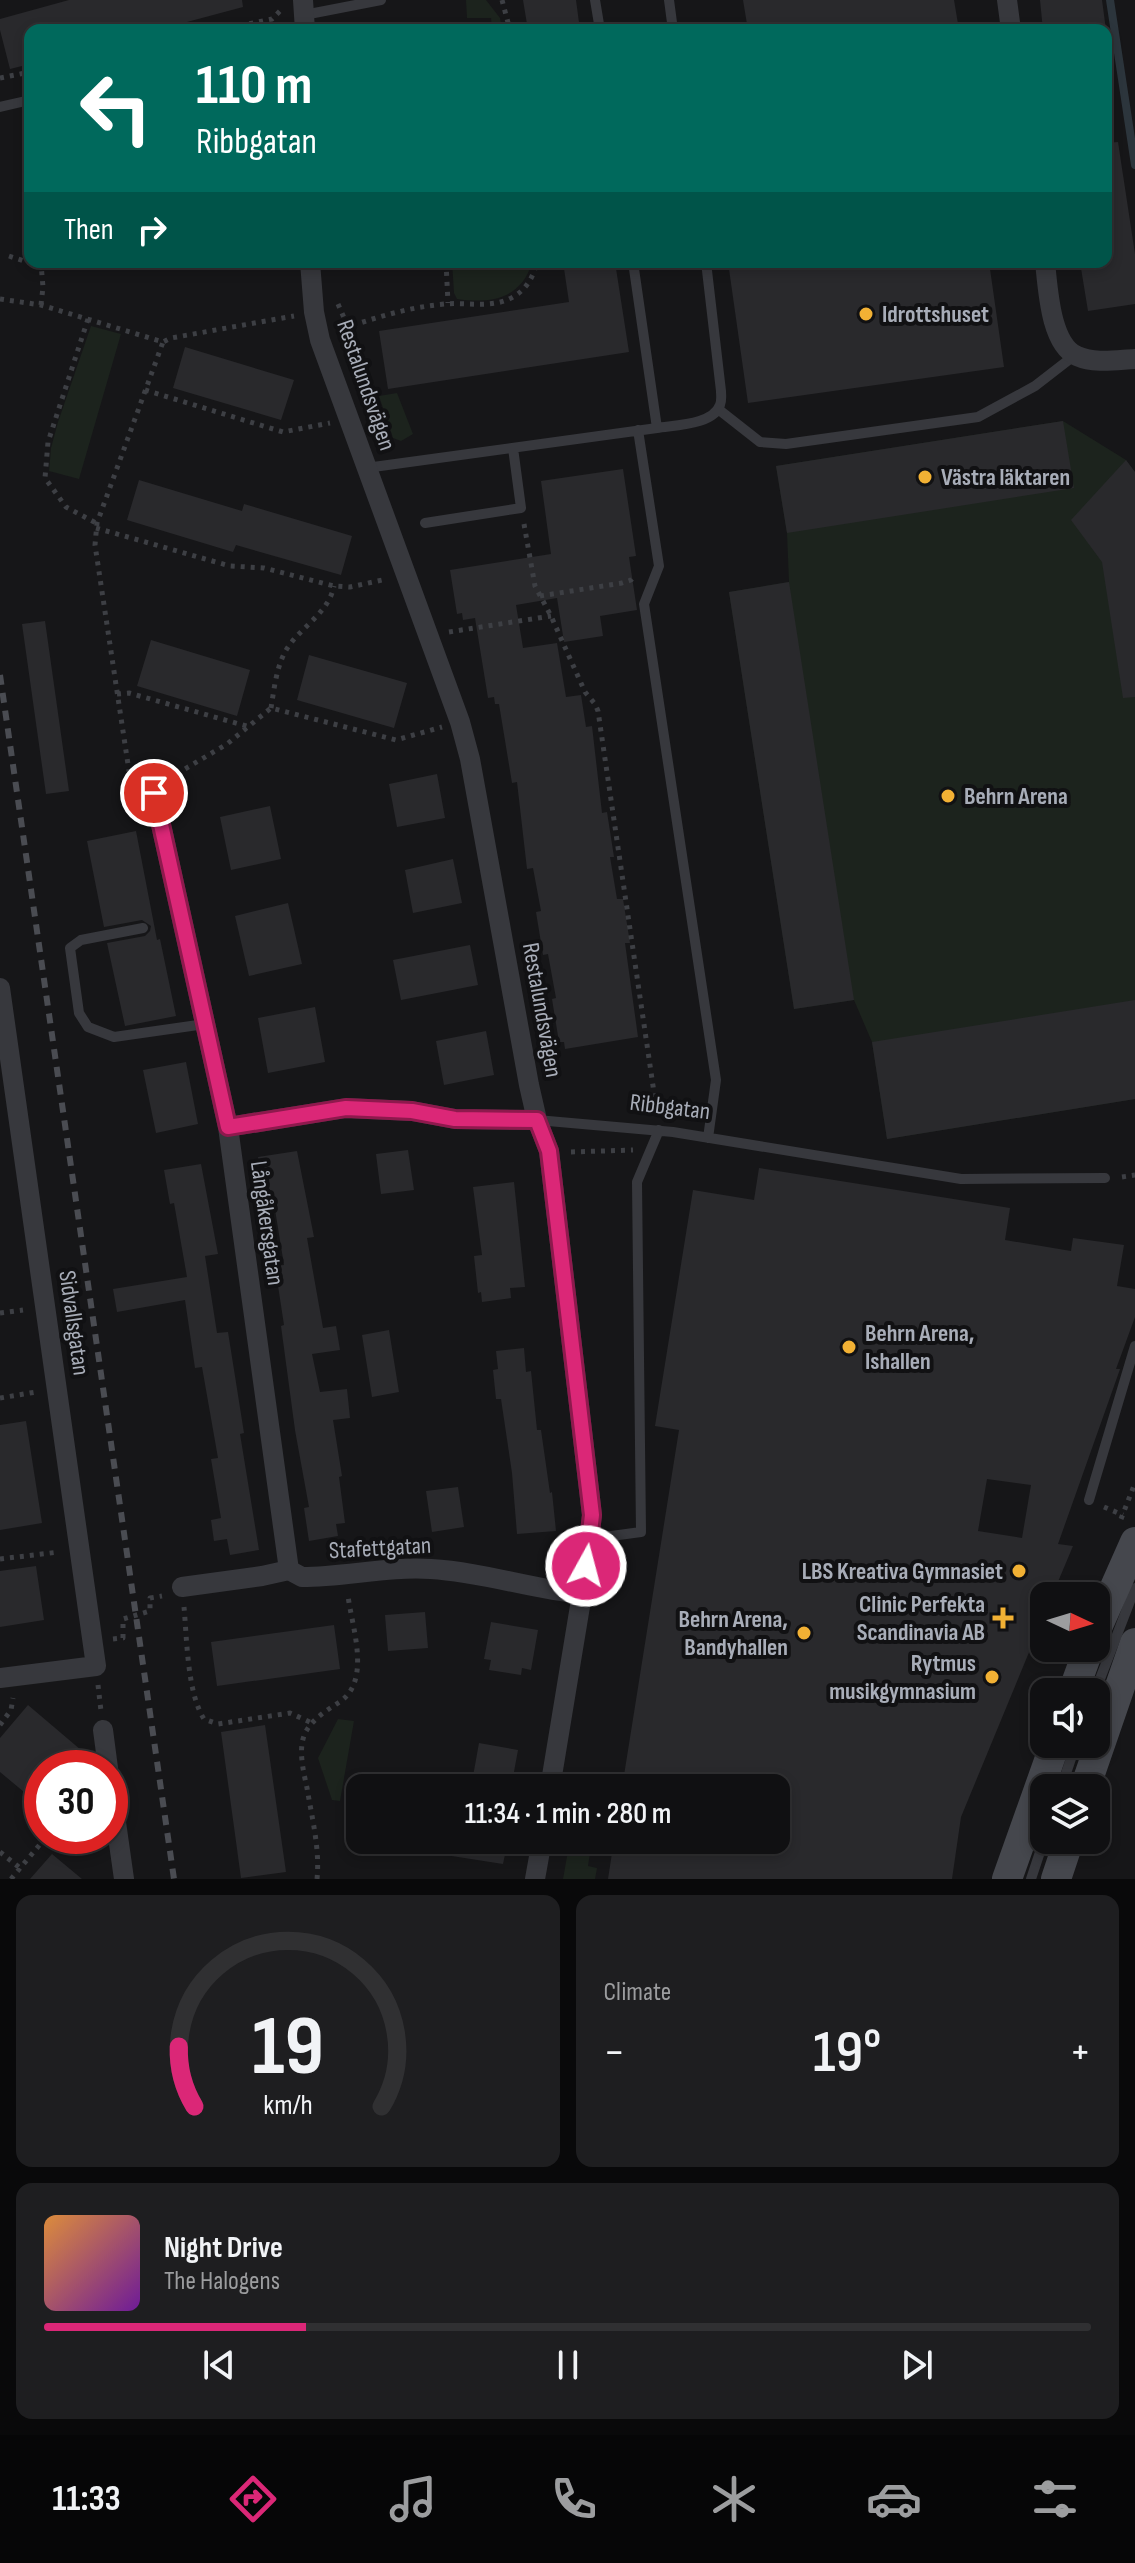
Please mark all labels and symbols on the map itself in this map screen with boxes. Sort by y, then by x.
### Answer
place label: Idrottshuset [882,300,989,329]
marker: Idrottshuset [857,305,875,323]
street label: Restalundsvägen [330,316,402,454]
place label: Västra läktaren [941,463,1070,492]
marker: Västra läktaren [916,468,934,486]
pin [120,759,188,827]
place label: Behrn Arena [964,782,1068,811]
marker: Behrn Arena [939,787,957,805]
street label: Restalundsvägen [516,940,568,1080]
street label: Ribbgatan [628,1088,712,1126]
street label: Långåkersgatan [244,1159,290,1287]
street label: Sidvallsgatan [52,1269,96,1377]
place label: Behrn Arena, Ishallen [865,1319,974,1376]
marker: Behrn Arena, Ishallen [840,1338,858,1356]
position arrow [544,1524,628,1608]
street label: Stafettgatan [328,1531,432,1565]
place label: LBS Kreativa Gymnasiet [802,1557,1003,1586]
marker: LBS Kreativa Gymnasiet [1010,1562,1028,1580]
north arrow [1030,1582,1110,1662]
place label: Clinic Perfekta Scandinavia AB [857,1590,985,1647]
place label: Behrn Arena, Bandyhallen [679,1605,788,1662]
marker: Clinic Perfekta Scandinavia AB [992,1607,1014,1629]
marker: Behrn Arena, Bandyhallen [795,1624,813,1642]
place label: Rytmus musikgymnasium [829,1649,976,1706]
marker: Rytmus musikgymnasium [983,1668,1001,1686]
speed limit sign: 30 [24,1750,128,1854]

